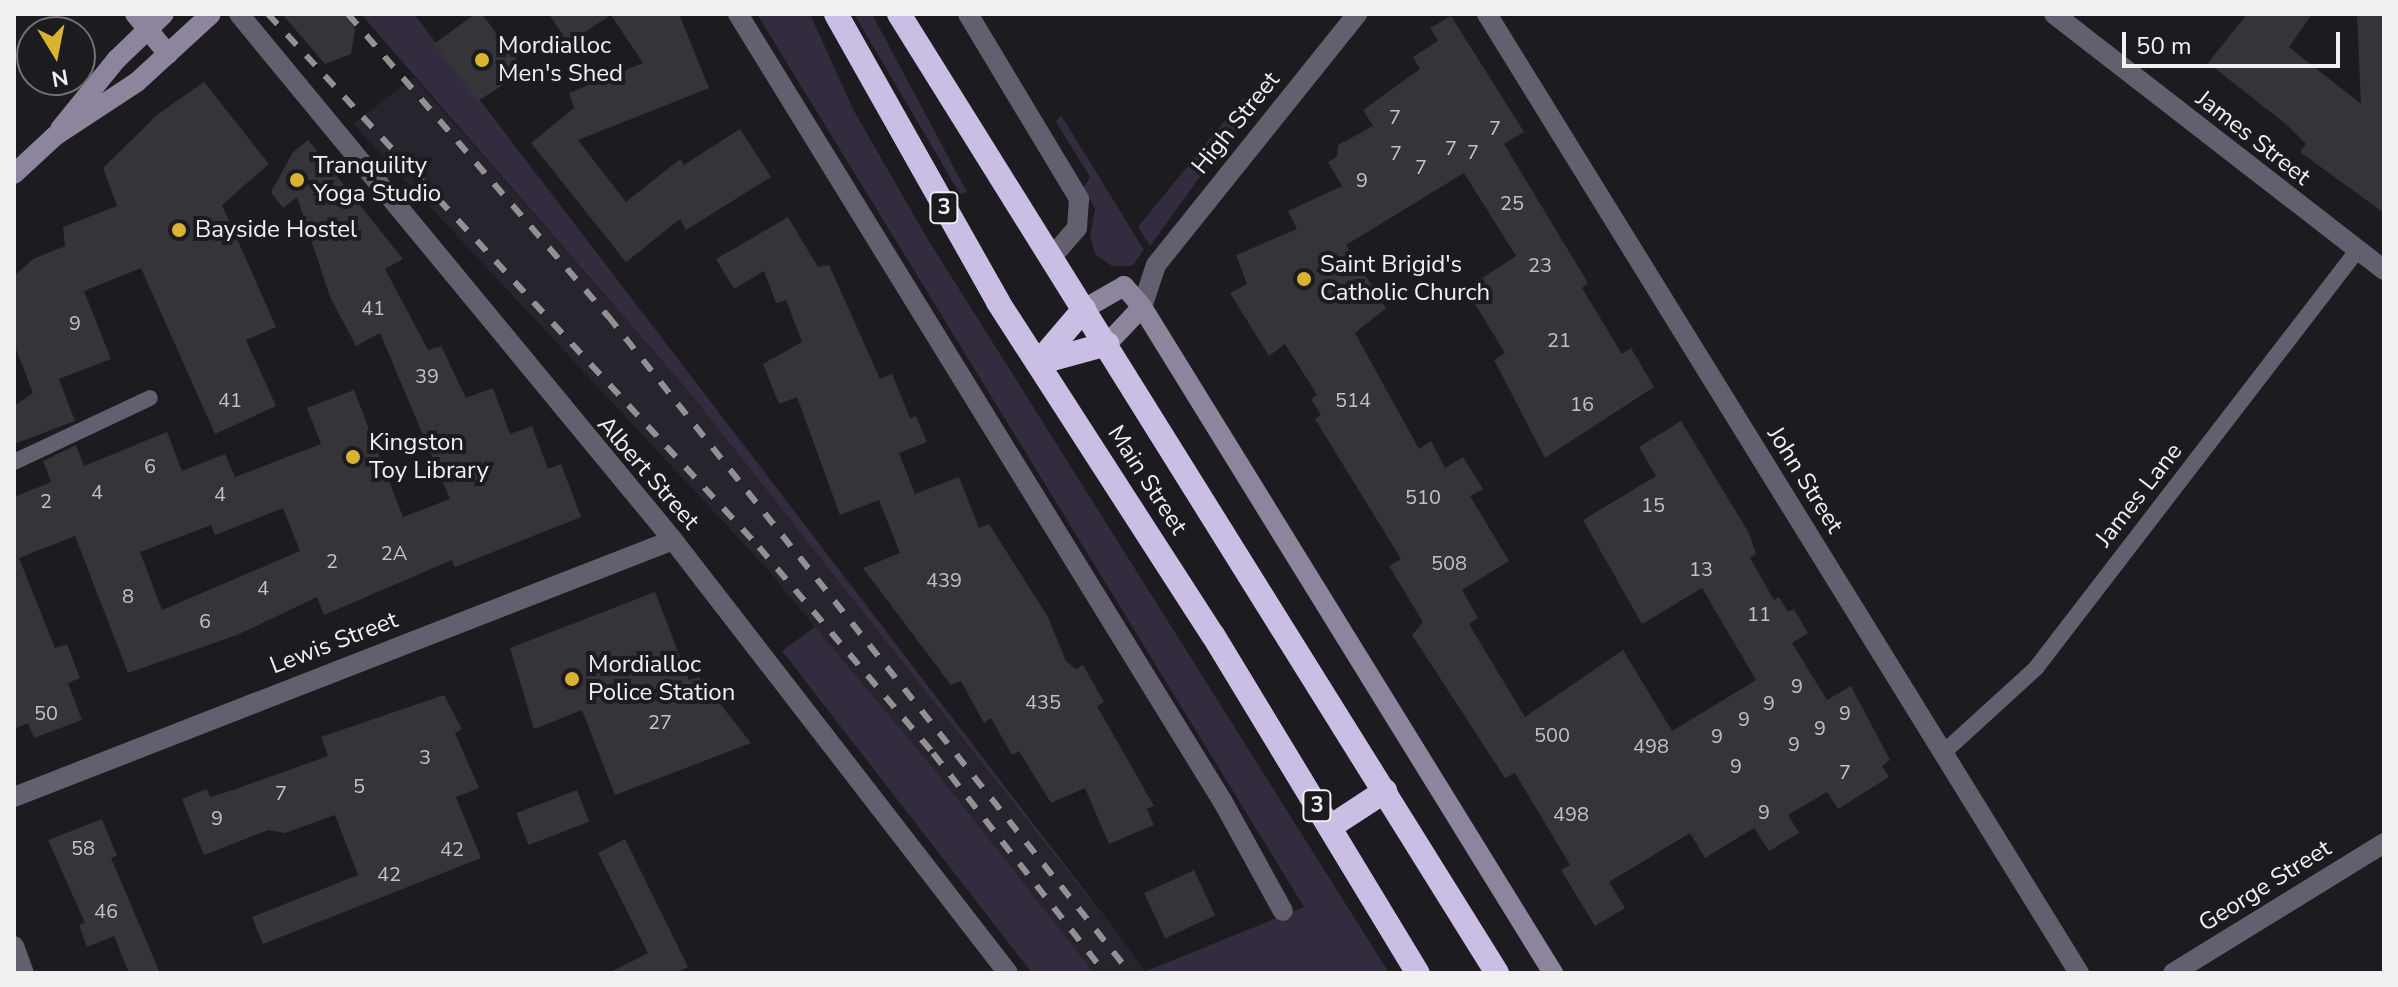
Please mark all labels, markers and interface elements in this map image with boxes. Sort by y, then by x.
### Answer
north arrow [16,16,96,96]
scale bar [2126,16,2344,66]
text: 50 m [2136,30,2192,62]
place label: Mordialloc Men's Shed [498,32,623,88]
marker: Mordialloc Men's Shed [473,51,491,69]
text: N [49,61,71,94]
street label: High Street [1186,66,1286,180]
street label: James Street [2190,84,2316,192]
house number: 7 [1389,105,1401,129]
house number: 7 [1489,116,1501,140]
house number: 7 [1445,136,1457,160]
house number: 7 [1467,140,1479,164]
house number: 7 [1390,141,1402,165]
place label: Tranquility Yoga Studio [313,152,441,208]
house number: 7 [1415,155,1427,179]
house number: 9 [1356,168,1368,192]
marker: Tranquility Yoga Studio [288,171,306,189]
road number: 3 [928,190,960,226]
house number: 25 [1500,191,1524,215]
place label: Bayside Hostel [195,216,357,244]
marker: Bayside Hostel [170,221,188,239]
place label: Saint Brigid's Catholic Church [1320,251,1490,307]
house number: 23 [1528,253,1552,277]
marker: Saint Brigid's Catholic Church [1295,270,1313,288]
house number: 41 [361,296,385,320]
house number: 9 [69,311,81,335]
house number: 21 [1547,328,1571,352]
house number: 39 [415,364,439,388]
house number: 41 [218,388,242,412]
house number: 514 [1335,388,1371,412]
house number: 16 [1570,392,1594,416]
street label: Albert Street [591,410,705,536]
street label: Main Street [1101,420,1193,540]
street label: John Street [1761,421,1849,539]
place label: Kingston Toy Library [369,429,489,485]
street label: James Lane [2090,437,2188,553]
marker: Kingston Toy Library [344,448,362,466]
house number: 6 [144,454,156,478]
house number: 4 [91,480,103,504]
house number: 4 [214,482,226,506]
house number: 510 [1405,485,1441,509]
house number: 2 [40,489,52,513]
house number: 15 [1641,493,1665,517]
house number: 2A [381,541,407,565]
house number: 2 [326,549,338,573]
house number: 508 [1431,551,1467,575]
house number: 13 [1689,557,1713,581]
house number: 439 [926,568,962,592]
house number: 4 [257,576,269,600]
house number: 8 [122,584,134,608]
house number: 11 [1747,602,1771,626]
street label: Lewis Street [266,605,402,681]
house number: 6 [199,609,211,633]
place label: Mordialloc Police Station [588,651,735,707]
marker: Mordialloc Police Station [563,670,581,688]
house number: 9 [1791,674,1803,698]
house number: 435 [1025,690,1061,714]
house number: 9 [1763,691,1775,715]
house number: 50 [34,701,58,725]
house number: 9 [1839,701,1851,725]
house number: 9 [1738,707,1750,731]
house number: 27 [648,710,672,734]
house number: 9 [1814,716,1826,740]
house number: 500 [1534,723,1570,747]
house number: 9 [1711,724,1723,748]
house number: 9 [1788,732,1800,756]
house number: 498 [1633,734,1669,758]
house number: 3 [419,745,431,769]
house number: 9 [1730,754,1742,778]
house number: 7 [1839,760,1851,784]
house number: 5 [353,774,365,798]
house number: 7 [275,781,287,805]
road number: 3 [1301,788,1333,824]
house number: 9 [1758,800,1770,824]
house number: 498 [1553,802,1589,826]
house number: 9 [211,806,223,830]
street label: George Street [2194,834,2336,938]
house number: 58 [71,836,95,860]
house number: 42 [440,837,464,861]
house number: 42 [377,862,401,886]
house number: 46 [94,899,118,923]

